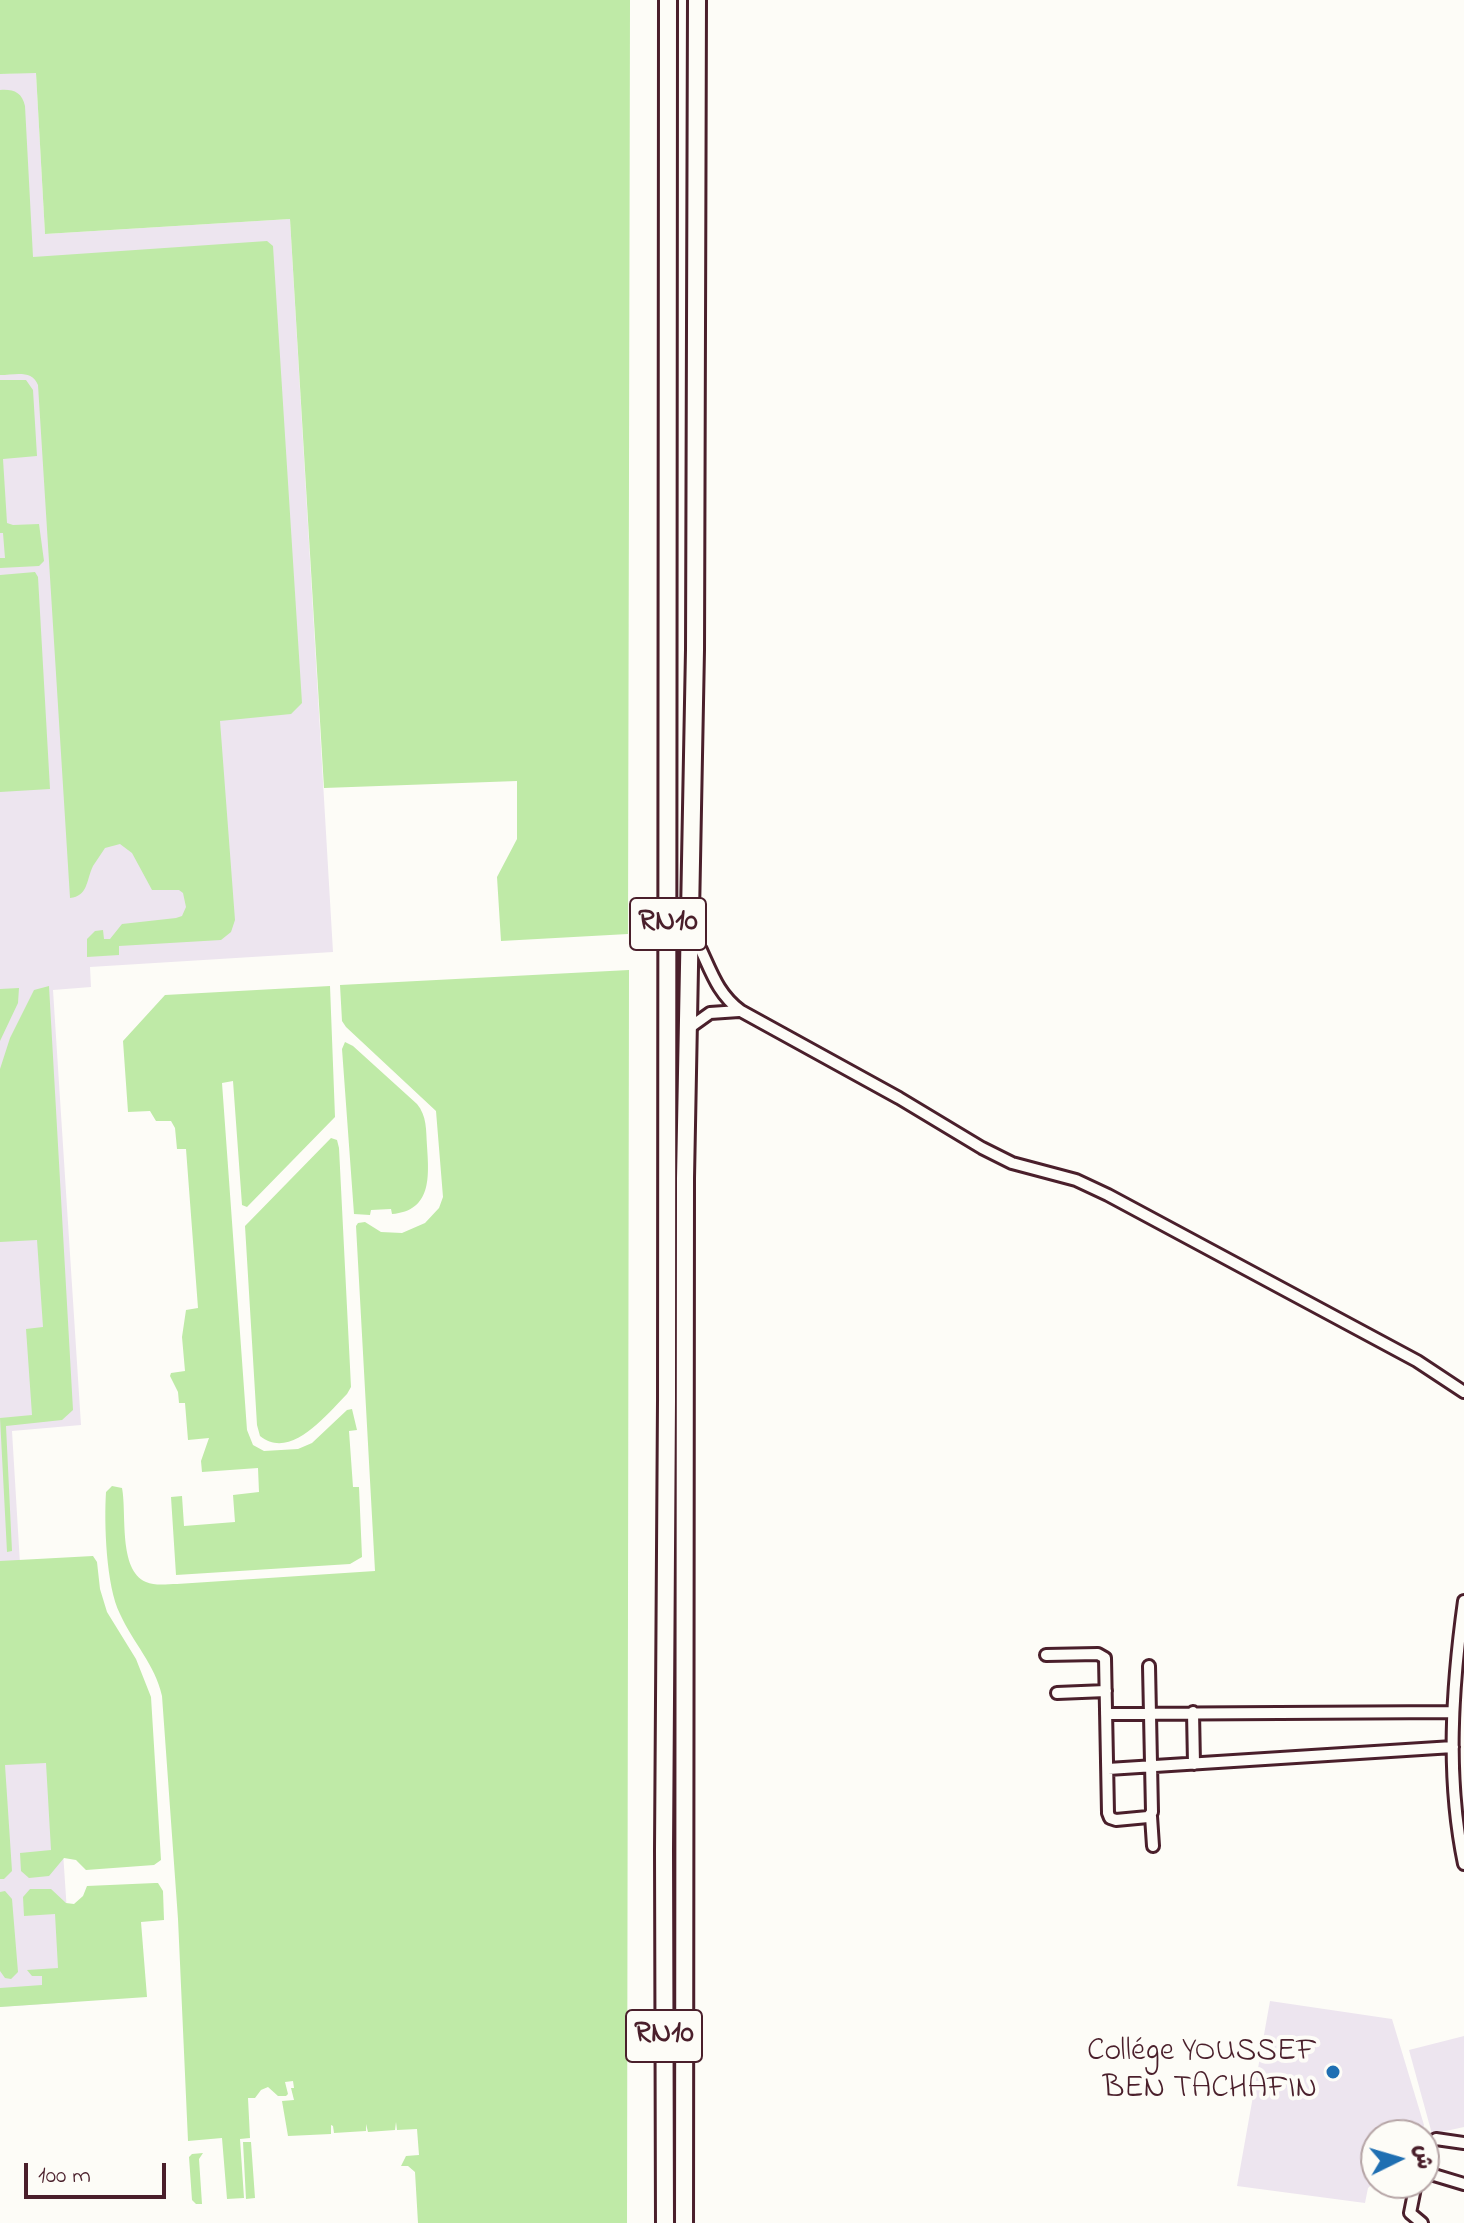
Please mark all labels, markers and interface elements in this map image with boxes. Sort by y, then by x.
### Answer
road number: RN10 [630,898,706,950]
road number: RN10 [626,2010,702,2062]
place label: Collége YOUSSEF BEN TACHAFIN [1087,2035,1317,2110]
marker: Collége YOUSSEF BEN TACHAFIN [1324,2063,1342,2081]
north arrow [1360,2119,1440,2199]
text: ش [1405,2144,1439,2171]
scale bar [28,2147,170,2197]
text: 100 m [38,2159,91,2194]

